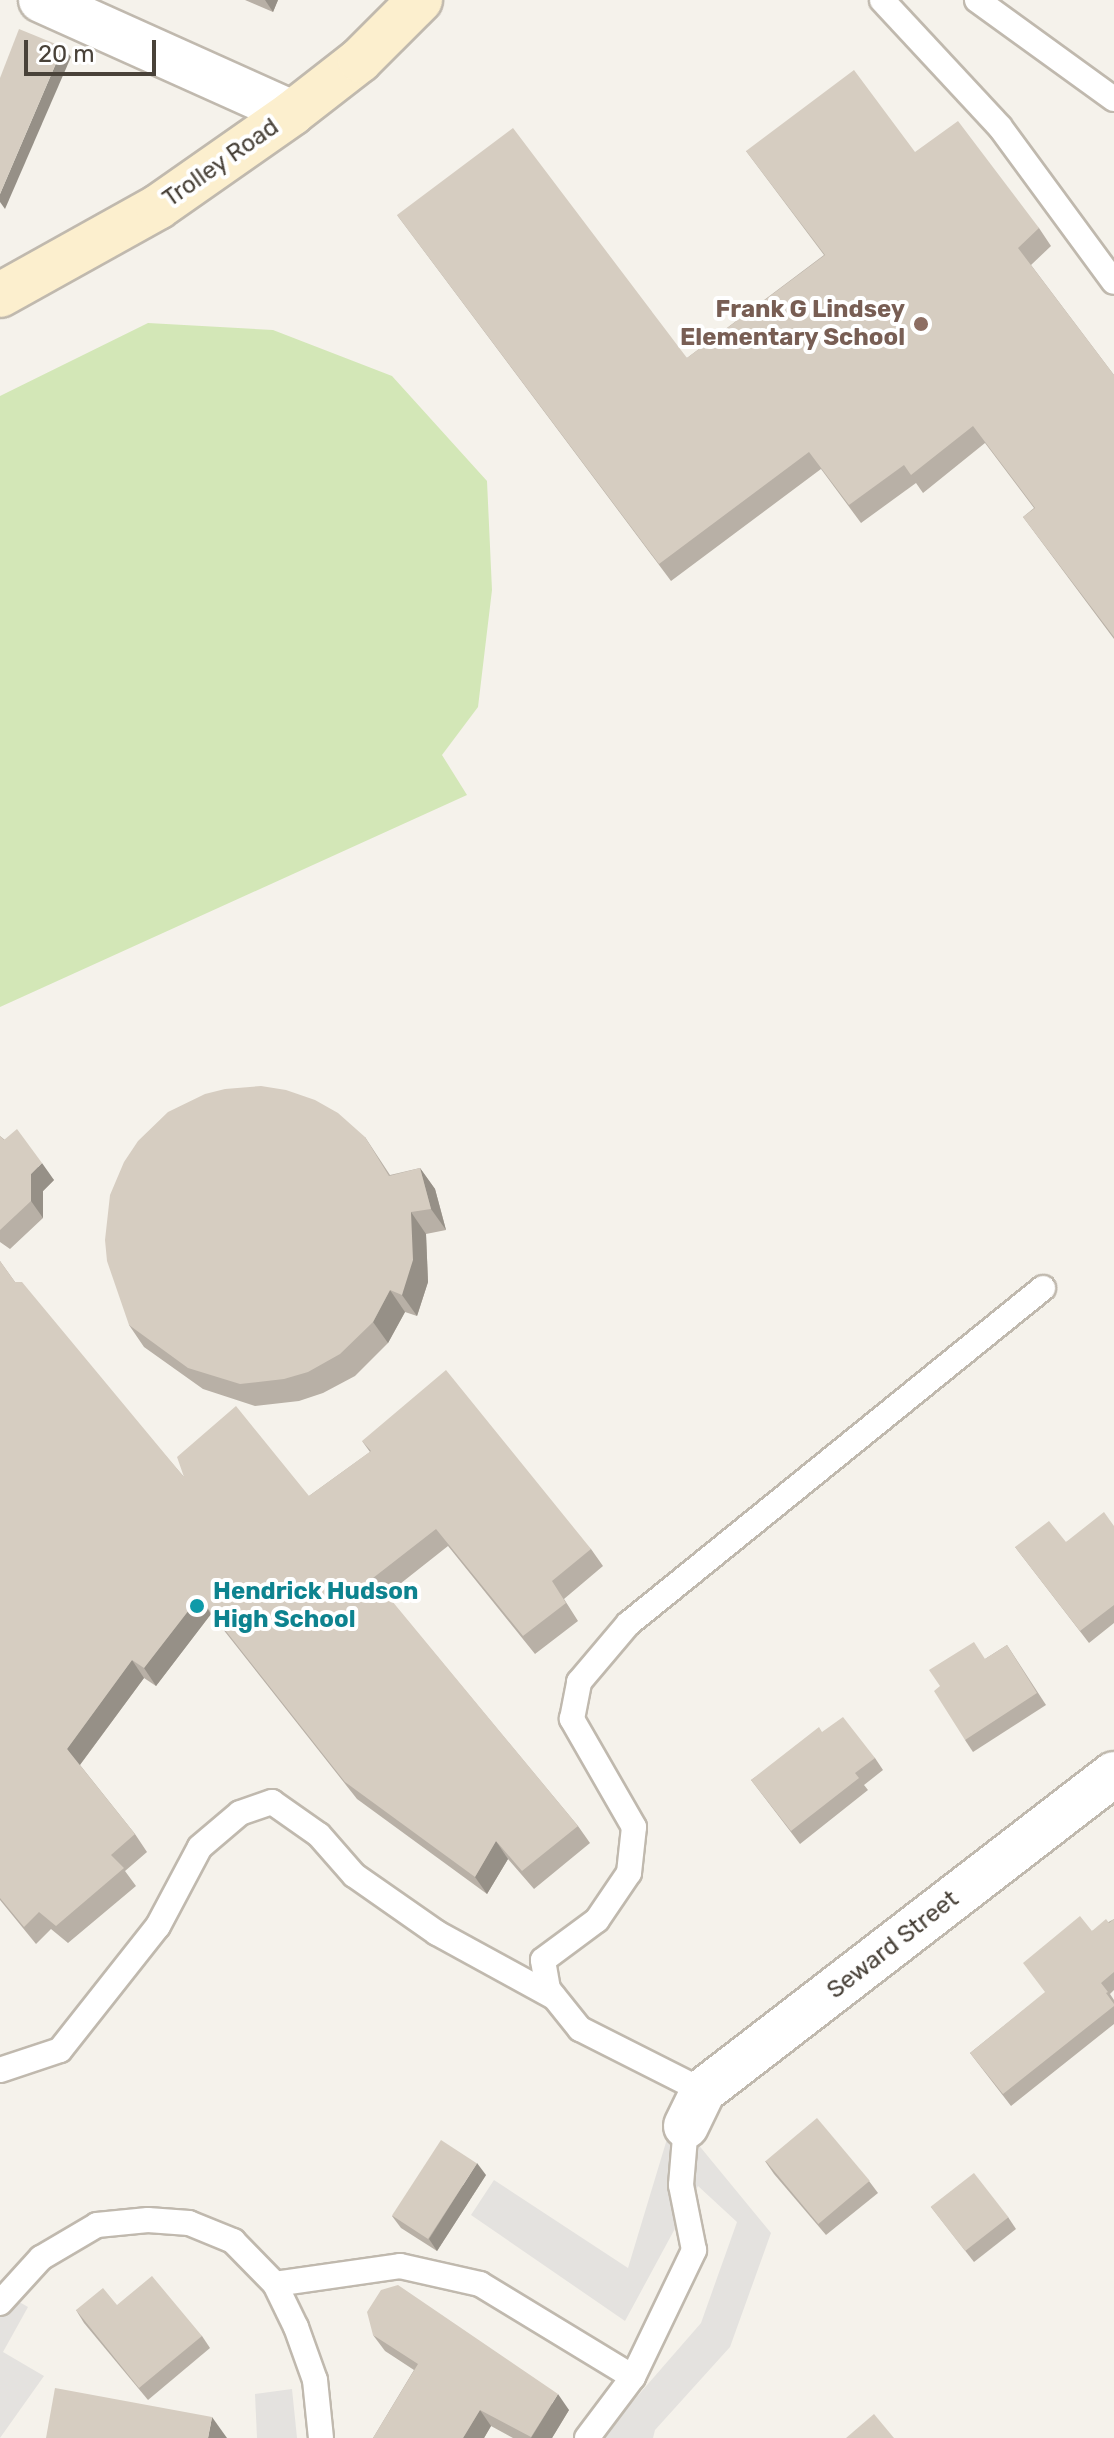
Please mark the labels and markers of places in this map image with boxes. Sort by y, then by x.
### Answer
place label: Frank G Lindsey Elementary School [679,296,905,352]
marker: Frank G Lindsey Elementary School [912,315,930,333]
place label: Hendrick Hudson High School [213,1578,419,1634]
marker: Hendrick Hudson High School [188,1597,206,1615]

